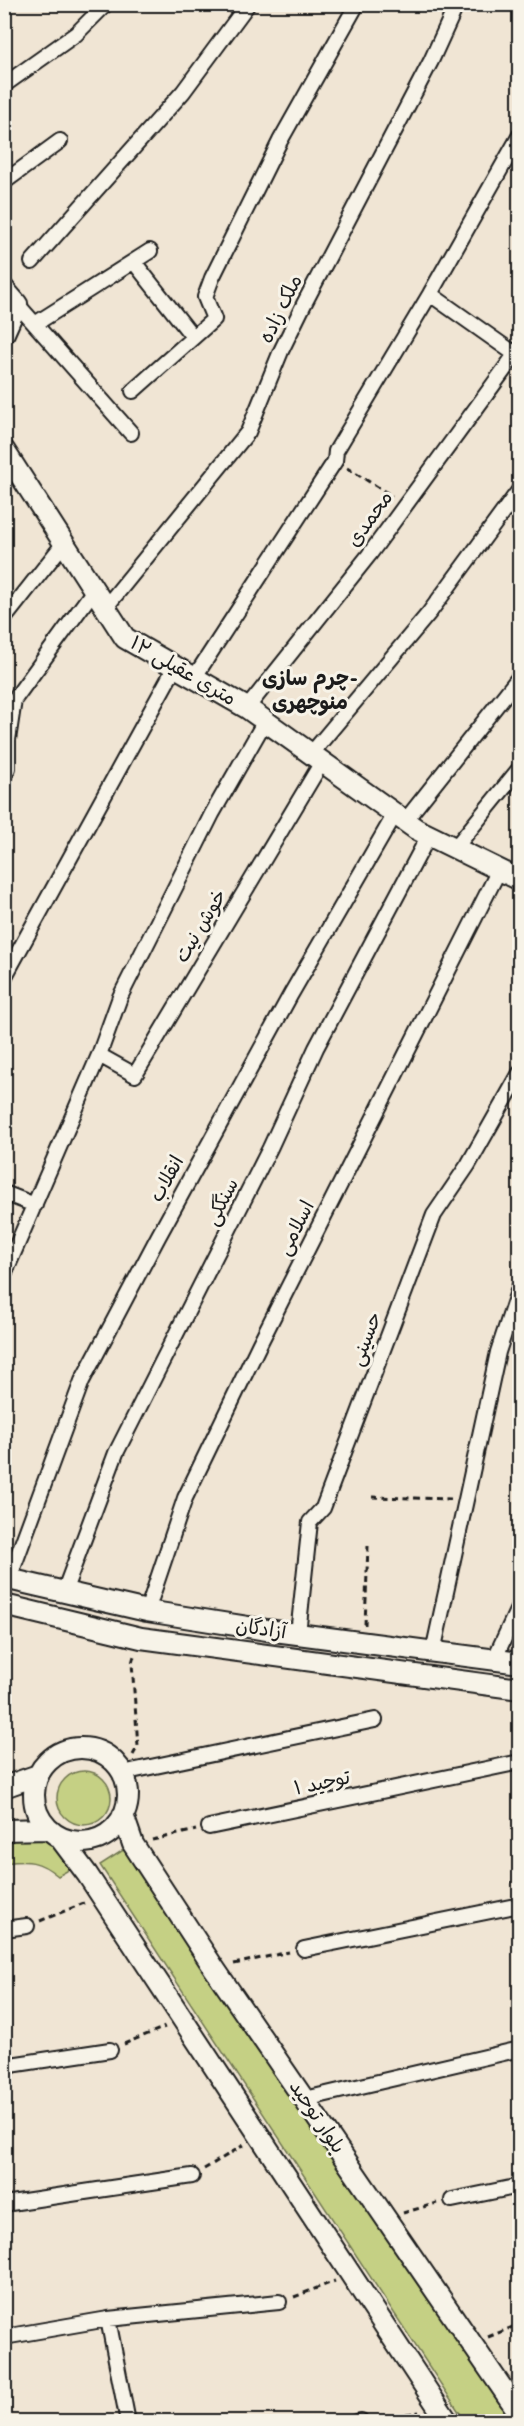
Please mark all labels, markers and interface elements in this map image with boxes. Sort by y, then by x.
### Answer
street label: ملک زاده [254,271,308,347]
street label: محمدی [342,486,398,552]
street label: ۱۲ متری عقیلی [126,631,240,711]
district label: چرم سازی- منوچهری [262,666,358,716]
street label: خوش نیت [170,885,232,967]
street label: انقلاب [145,1152,189,1206]
street label: سنگکی [200,1174,244,1230]
street label: اسلامی [272,1197,320,1259]
street label: حسینی [345,1309,387,1369]
street label: آزادگان [234,1614,289,1645]
street label: توحید ۱ [292,1765,353,1801]
street label: بلوار توحید [284,2076,350,2158]

